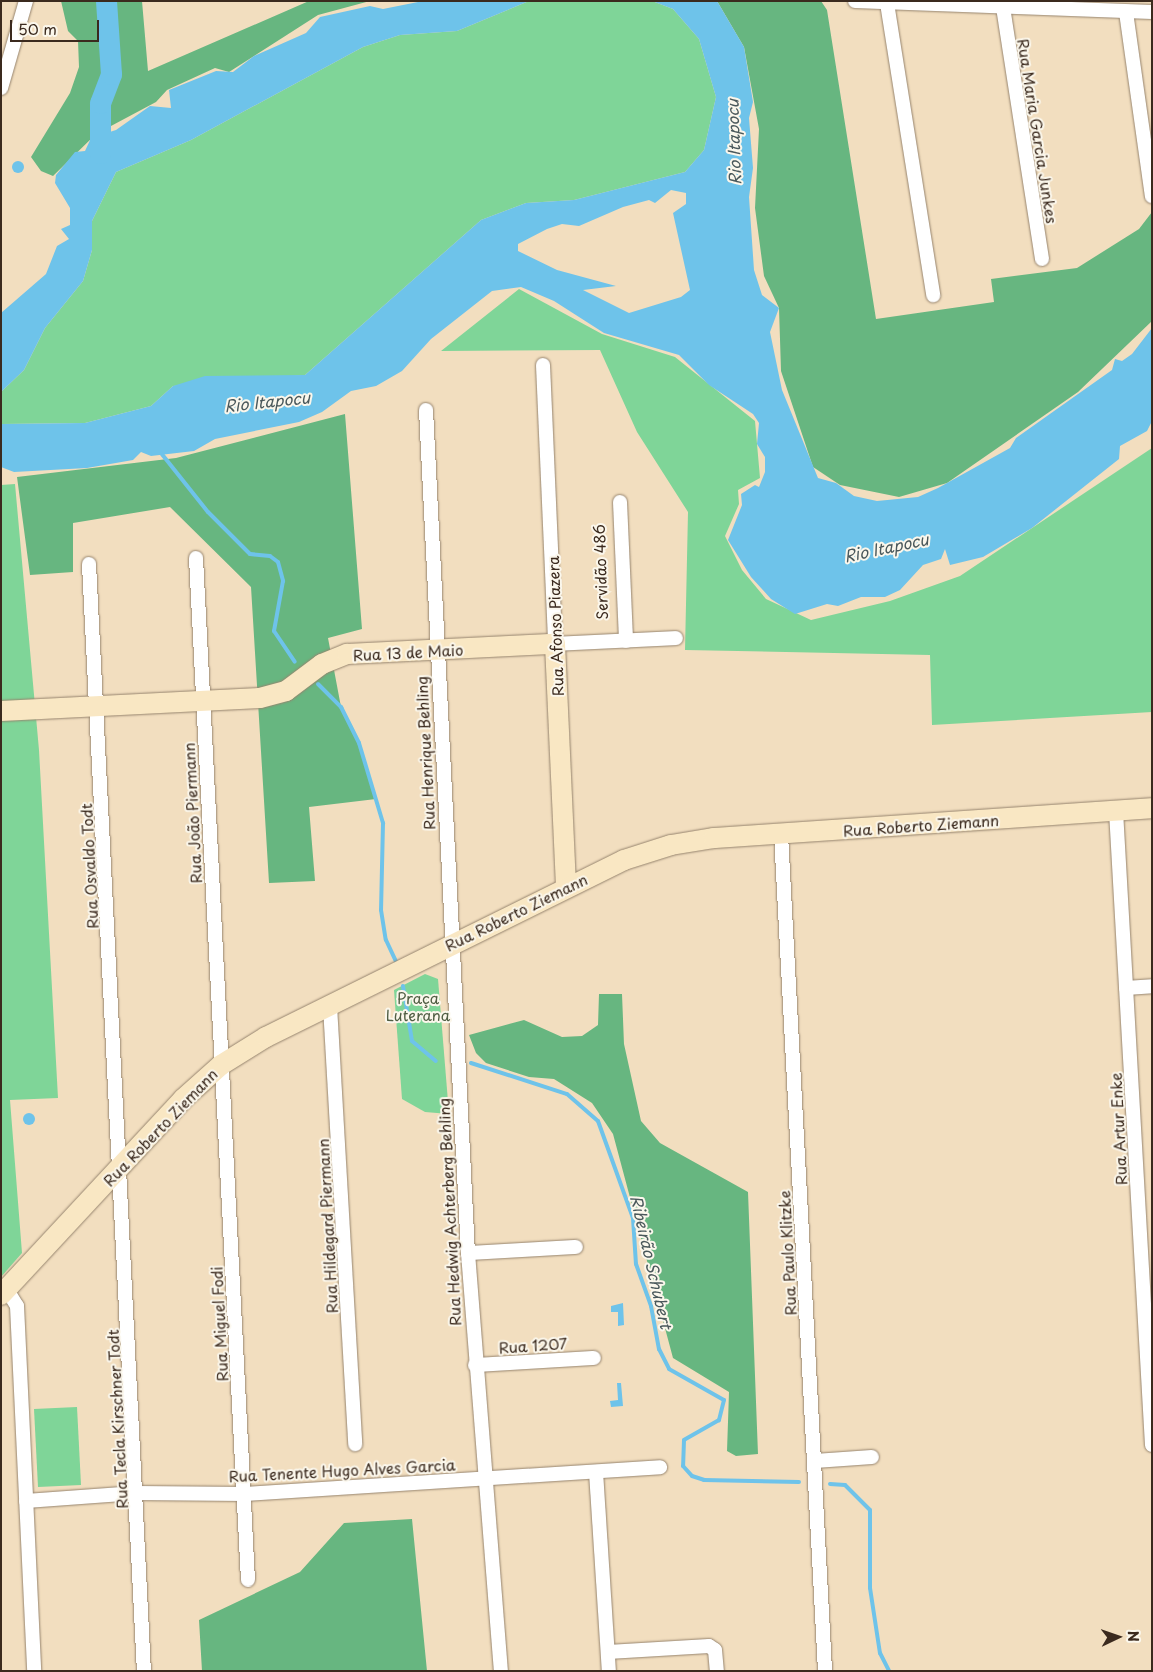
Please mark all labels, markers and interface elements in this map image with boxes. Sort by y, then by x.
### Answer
scale bar [12,10,101,42]
text: 50 m [18,17,57,40]
street label: Rua Maria Garcia Junkes [1015,37,1061,225]
water label: Rio Itapocu [722,98,744,186]
water label: Rio Itapocu [223,387,311,415]
street label: Servidão 486 [589,524,611,620]
water label: Rio Itapocu [842,529,930,565]
street label: Rua Afonso Piazera [544,555,566,697]
street label: Rua 13 de Maio [351,640,465,664]
street label: Rua Henrique Behling [412,674,438,832]
street label: Rua João Piermann [179,742,205,884]
street label: Rua Osvaldo Todt [77,802,101,930]
street label: Rua Roberto Ziemann [842,811,1000,839]
street label: Rua Roberto Ziemann [441,869,591,955]
park label: Praça Luterana [386,988,450,1023]
street label: Rua Roberto Ziemann [99,1064,221,1190]
street label: Rua Artur Enke [1106,1072,1130,1186]
street label: Rua Hedwig Achterberg Behling [434,1097,464,1327]
street label: Rua Hildegard Piermann [313,1137,341,1315]
street label: Rua Paulo Klitzke [775,1190,799,1316]
water label: Ribeirão Schubert [627,1193,677,1331]
street label: Rua Miguel Fodi [207,1266,231,1382]
street label: Rua Tecla Kirschner Todt [103,1328,131,1510]
street label: Rua 1207 [498,1334,568,1356]
street label: Rua Tenente Hugo Alves Garcia [228,1455,456,1485]
north arrow [1093,1612,1143,1662]
text: N [1123,1630,1144,1642]

